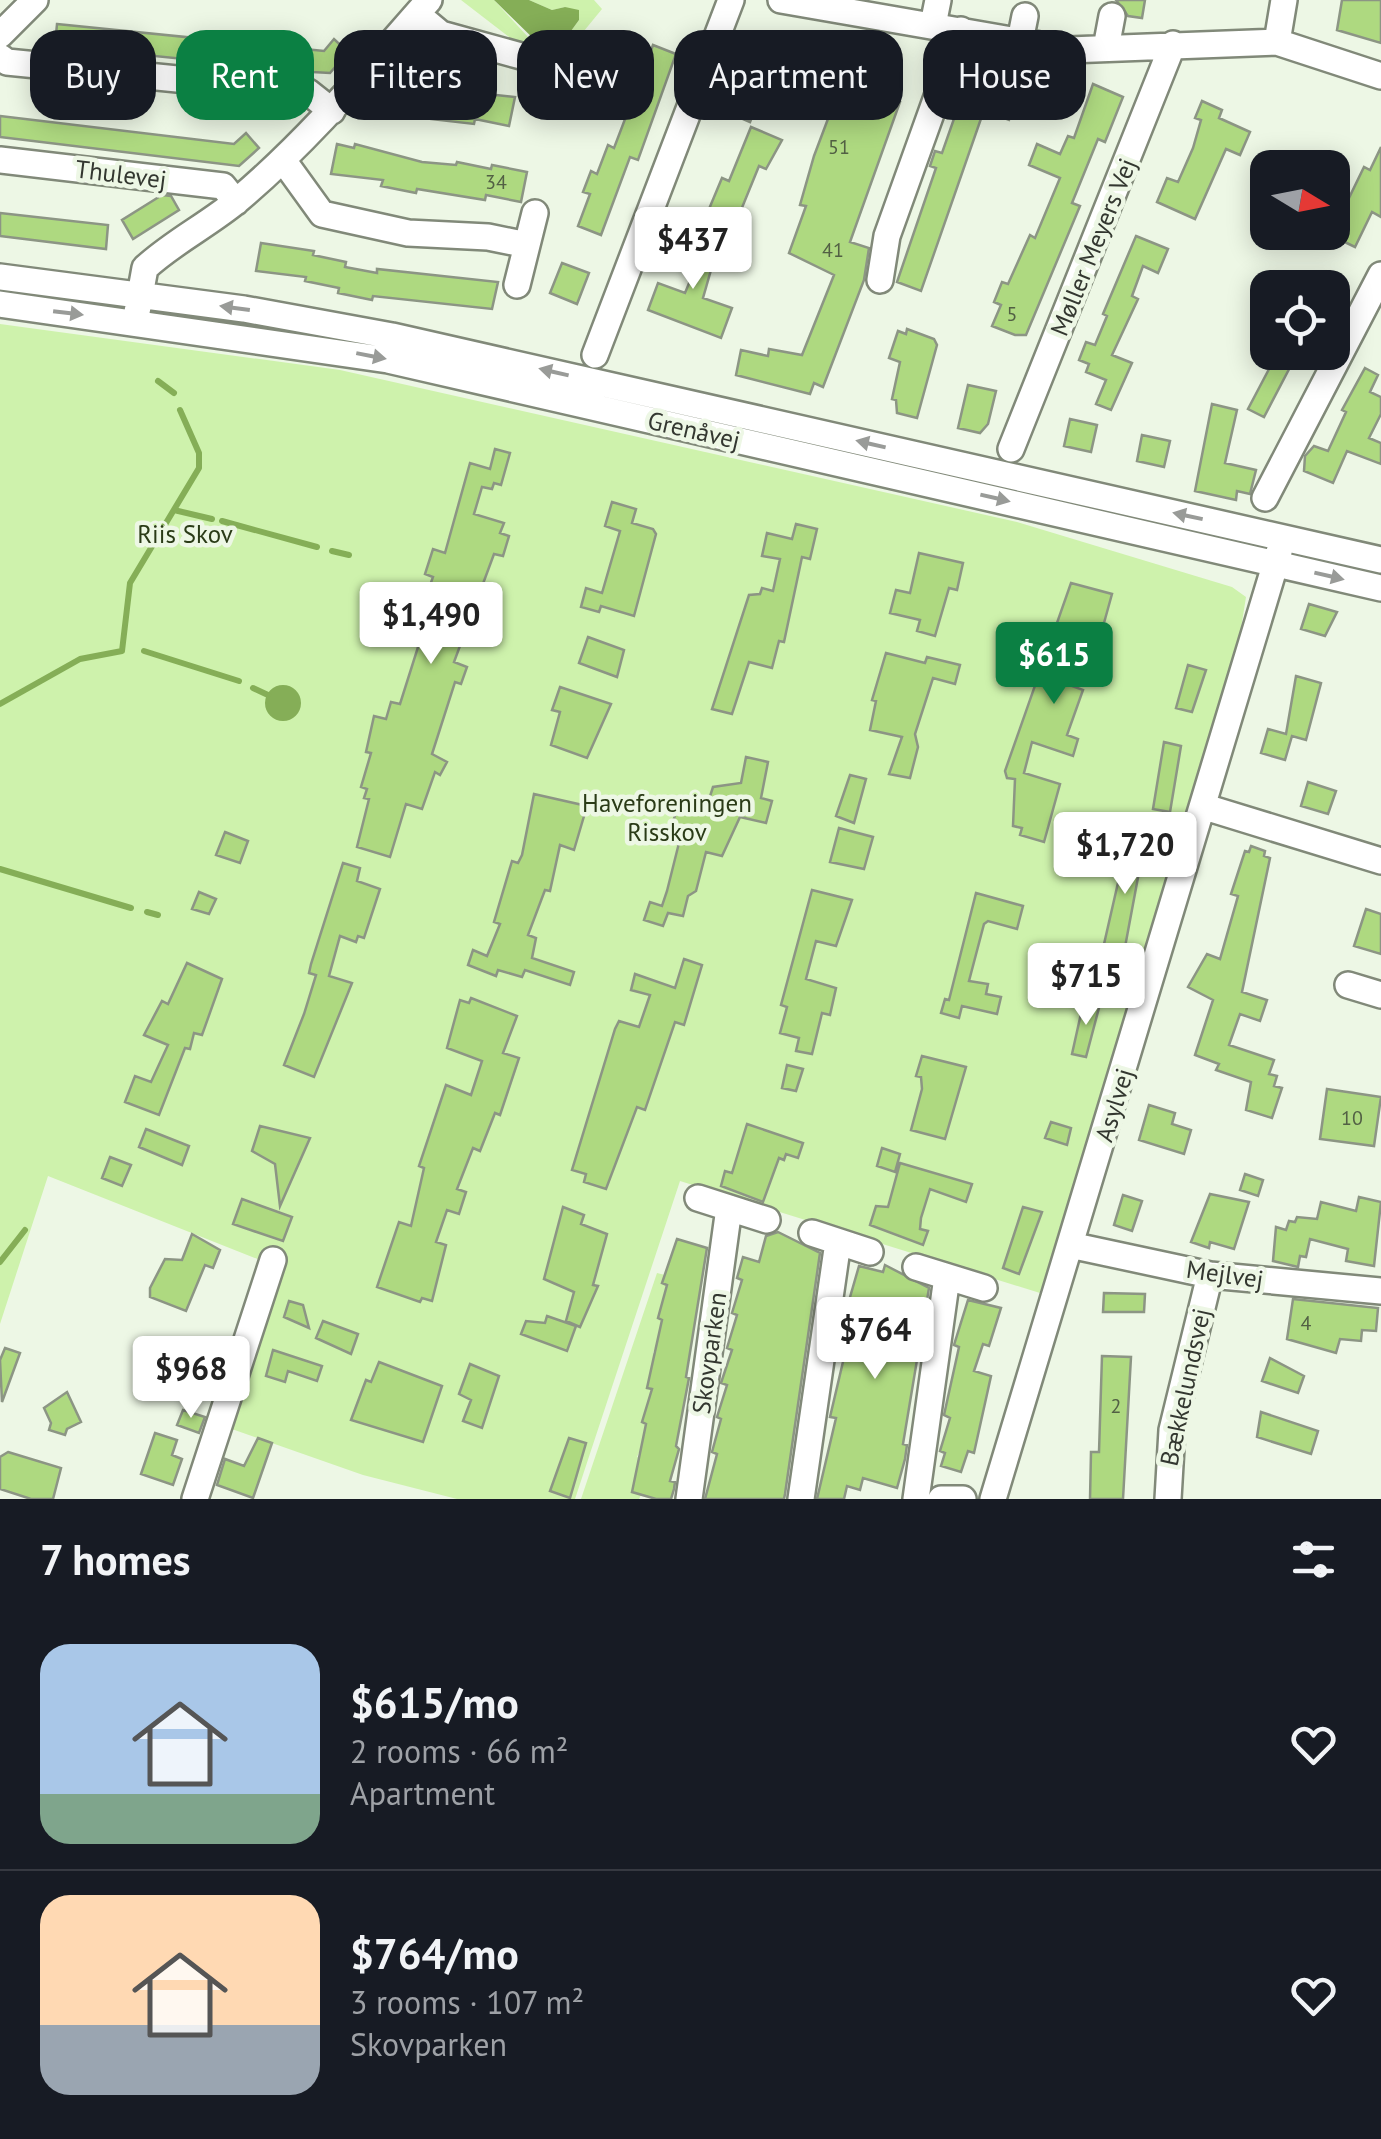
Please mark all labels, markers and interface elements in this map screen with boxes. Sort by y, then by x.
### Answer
chip: Buy [30,30,156,120]
chip: Rent [176,30,314,120]
chip: Filters [334,30,497,120]
chip: New [517,30,654,120]
chip: Apartment [674,30,903,120]
chip: House [923,30,1086,120]
house number: 51 [828,134,850,160]
north arrow [1250,150,1350,250]
map controls [1250,150,1350,370]
street label: Thulevej [74,153,168,195]
street label: Møller Meyers Vej [1043,154,1143,340]
house number: 34 [485,169,507,195]
pin: $437 [634,207,752,292]
text: $437 [657,218,729,260]
house number: 41 [822,237,844,263]
button: locate [1250,270,1350,370]
one-way arrow [219,300,250,316]
house number: 5 [1007,301,1017,327]
one-way arrow [52,305,84,321]
one-way arrow [355,349,386,365]
one-way arrow [538,364,569,380]
street label: Grenåvej [645,404,743,456]
one-way arrow [855,436,886,452]
one-way arrow [979,491,1010,507]
one-way arrow [1172,508,1203,524]
park label: Riis Skov [137,518,233,550]
one-way arrow [1314,569,1345,585]
pin: $1,490 [350,582,512,667]
text: $1,490 [382,593,480,635]
pin: $615 [995,622,1113,707]
text: $615 [1018,633,1090,675]
park label: Haveforeningen Risskov [582,787,752,848]
pin: $1,720 [1044,812,1206,897]
text: $1,720 [1076,823,1174,865]
pin: $715 [1027,943,1145,1028]
text: $715 [1050,954,1122,996]
street label: Asylvej [1088,1064,1140,1146]
house number: 10 [1341,1105,1363,1131]
street label: Mejlvej [1184,1253,1266,1295]
street label: Skovparken [685,1290,733,1416]
pin: $764 [816,1297,934,1382]
street label: Bækkelundsvej [1153,1305,1217,1469]
text: $764 [839,1308,911,1350]
house number: 4 [1301,1310,1312,1336]
pin: $968 [132,1336,250,1421]
text: $968 [155,1347,227,1389]
house number: 2 [1111,1393,1121,1419]
text: 7 homes [40,1532,191,1587]
icon: filters [1286,1532,1341,1587]
text: $615/mo [350,1675,519,1730]
icon: home [120,1684,240,1804]
icon: heart [1286,1717,1341,1772]
text: 2 rooms · 66 m² [350,1730,568,1772]
text: Apartment [350,1772,495,1814]
text: $764/mo [350,1926,519,1981]
icon: home [120,1935,240,2055]
icon: heart [1286,1968,1341,2023]
text: 3 rooms · 107 m² [350,1981,584,2023]
text: Skovparken [350,2023,507,2065]

